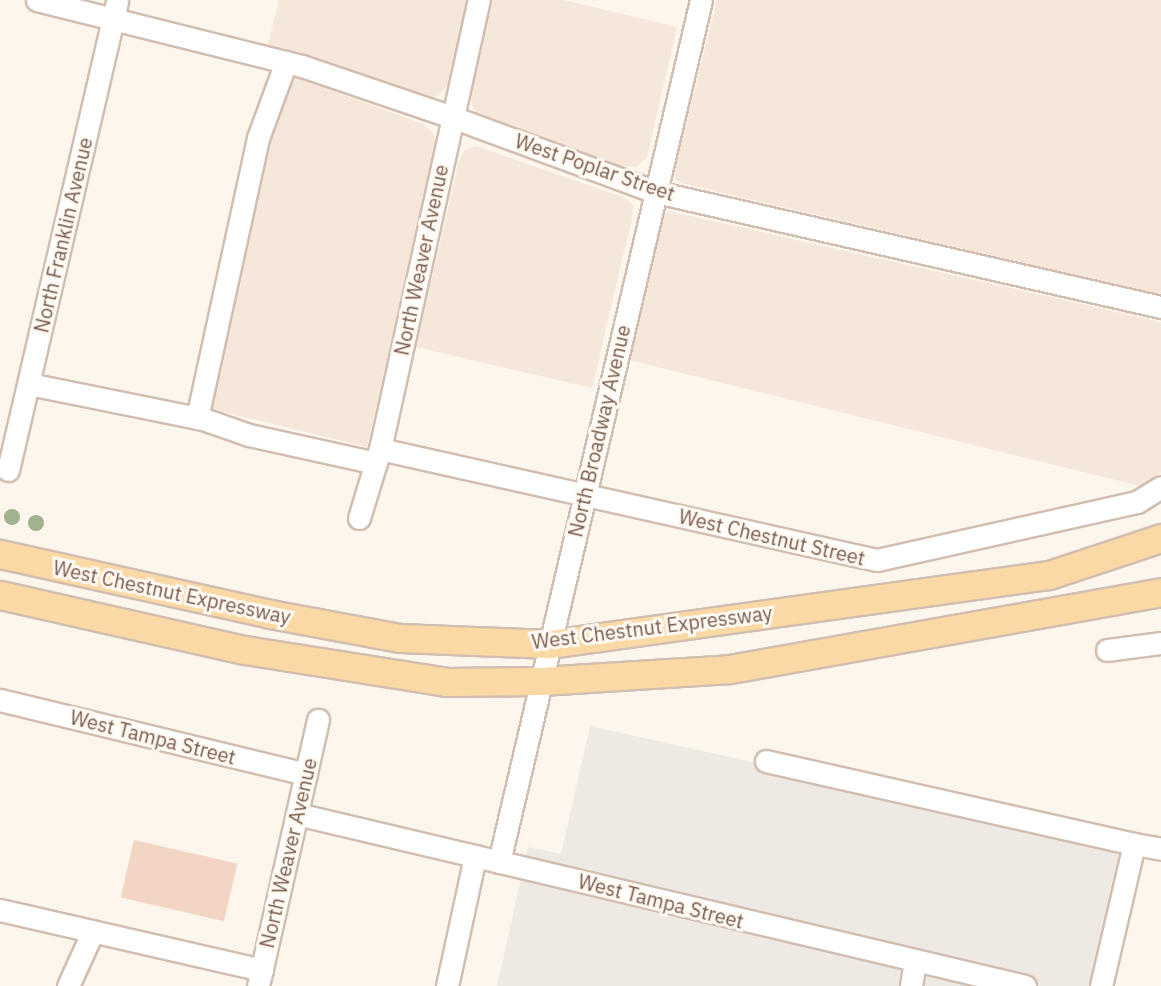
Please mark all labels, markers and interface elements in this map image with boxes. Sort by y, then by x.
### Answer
street label: West Poplar Street [512,128,678,206]
street label: North Franklin Avenue [29,135,97,335]
street label: North Weaver Avenue [389,162,453,358]
street label: North Broadway Avenue [563,323,635,539]
street label: West Chestnut Street [676,504,868,570]
street label: West Chestnut Expressway [51,555,293,629]
street label: West Chestnut Expressway [530,600,774,654]
street label: West Tampa Street [68,705,238,769]
street label: North Weaver Avenue [254,756,322,950]
street label: West Tampa Street [576,869,746,933]

